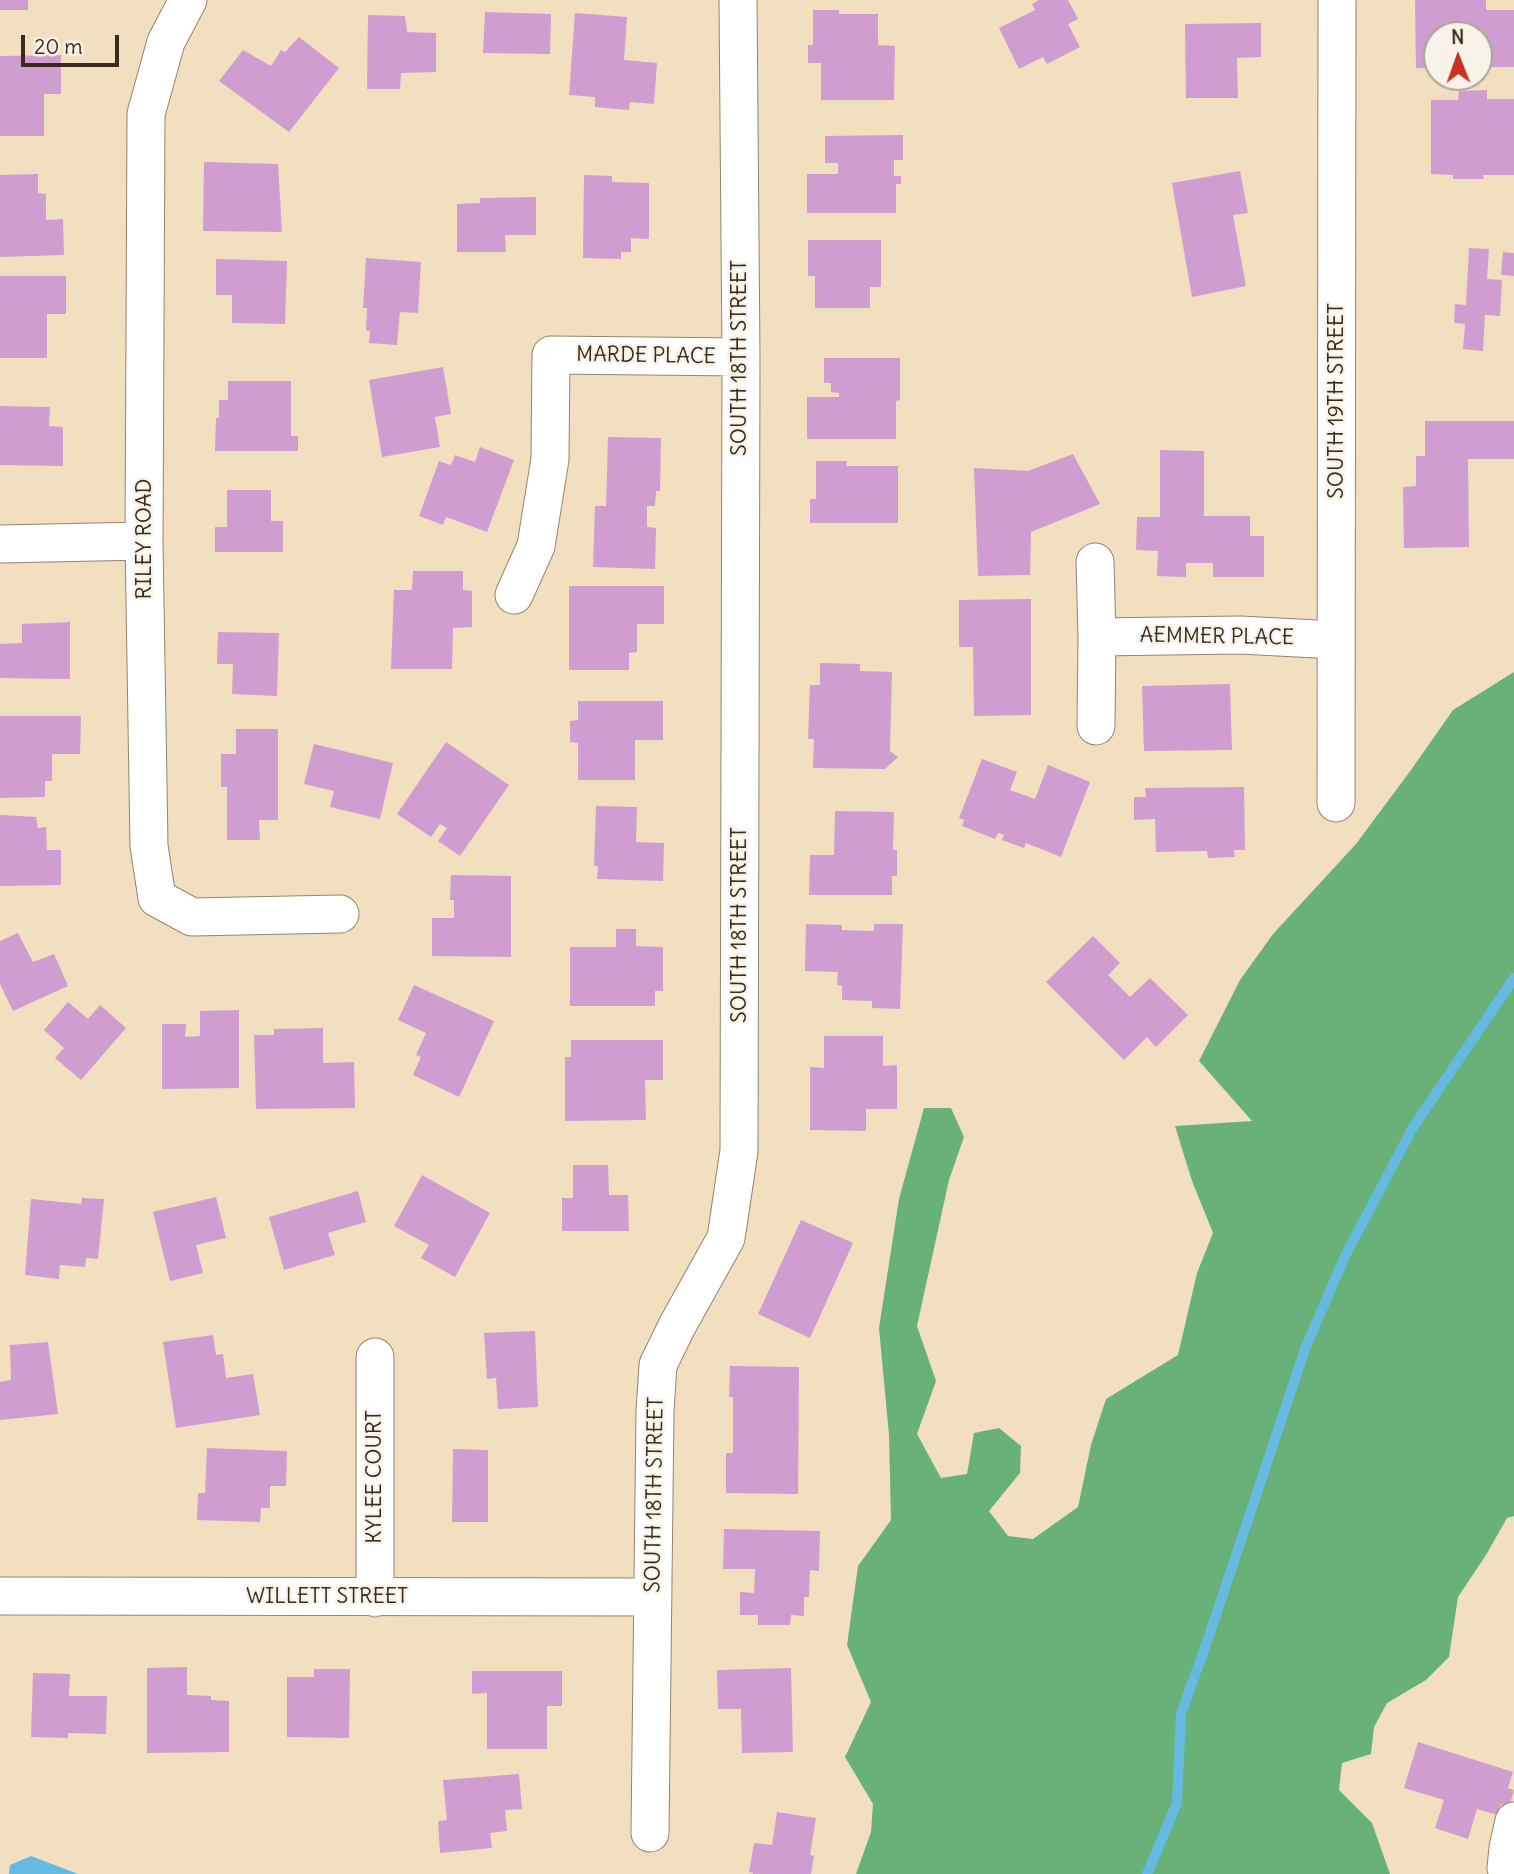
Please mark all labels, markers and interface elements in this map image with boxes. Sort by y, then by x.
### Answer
scale bar [24,21,122,65]
north arrow [1423,21,1493,91]
text: N [1451,25,1464,49]
text: 20 m [34,33,83,60]
street label: SOUTH 18TH STREET [727,260,753,456]
street label: SOUTH 19TH STREET [1324,303,1350,499]
street label: MARDE PLACE [576,342,716,370]
street label: RILEY ROAD [132,479,158,599]
street label: AEMMER PLACE [1140,623,1294,651]
street label: SOUTH 18TH STREET [727,827,753,1023]
street label: SOUTH 18TH STREET [641,1397,669,1593]
street label: KYLEE COURT [362,1410,388,1544]
street label: WILLETT STREET [246,1584,408,1610]

